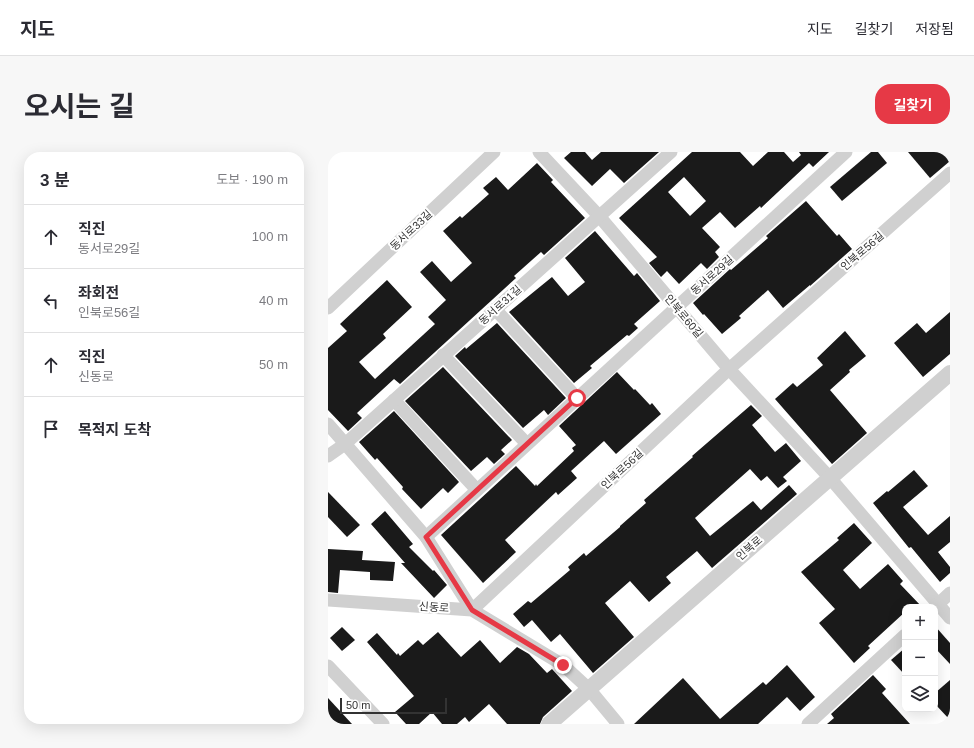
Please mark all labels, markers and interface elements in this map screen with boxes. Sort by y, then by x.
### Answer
text: 지도 [20,19,55,40]
text: 지도 [807,21,833,37]
text: 길찾기 [855,21,893,37]
text: 저장됨 [915,21,954,37]
button: 길찾기 [875,84,950,124]
text: 오시는 길 [24,91,135,122]
text: 3 분 [40,171,70,190]
text: 도보 · 190 m [216,172,288,187]
street label: 동서로33길 [388,208,434,252]
text: 직진 [78,220,106,237]
icon: ahead [40,226,62,248]
text: 100 m [252,229,288,244]
street label: 인북로56길 [838,229,886,273]
text: 동서로29길 [78,241,140,256]
street label: 동서로29길 [688,253,736,297]
street label: 동서로31길 [476,283,524,327]
text: 좌회전 [78,284,119,301]
icon: left [40,290,62,312]
street label: 인북로60길 [662,292,706,340]
text: 40 m [259,293,288,308]
text: 인북로56길 [78,305,140,320]
text: 직진 [78,348,106,365]
icon: ahead [40,354,62,376]
text: 50 m [259,357,288,372]
text: 신동로 [78,369,114,384]
route start [568,389,586,407]
icon: arrive [40,418,62,440]
text: 목적지 도착 [78,421,151,438]
street label: 인북로56길 [599,447,645,491]
street label: 인북로 [734,534,764,562]
street label: 신동로 [418,600,450,614]
map controls [902,604,938,712]
button: + [902,604,938,640]
button: − [902,640,938,676]
route end [554,656,572,674]
button: layers [902,676,938,712]
scale bar [340,696,447,715]
text: 50 m [346,699,370,711]

